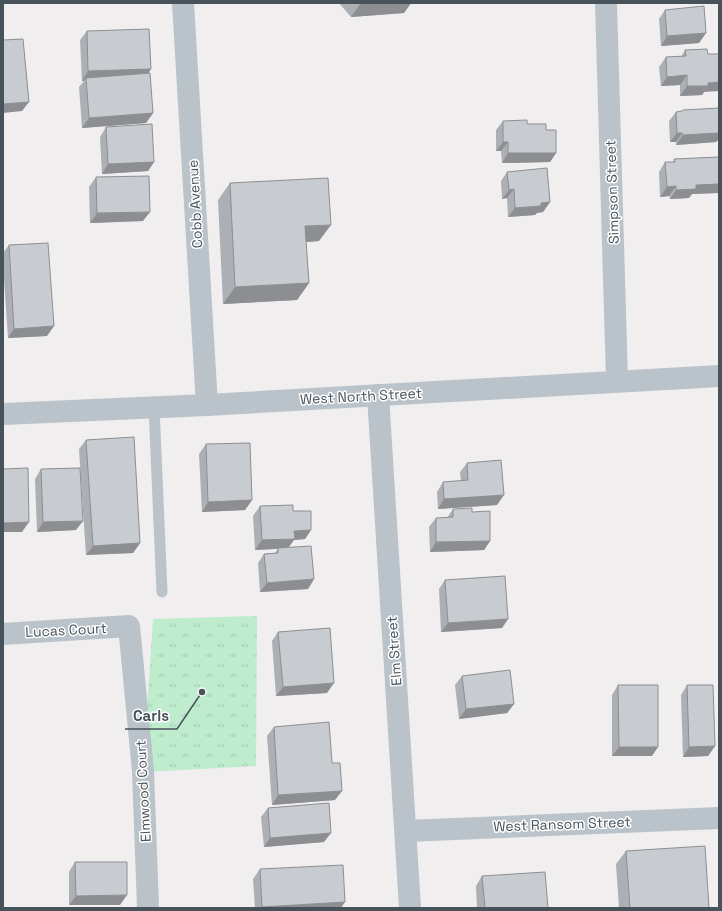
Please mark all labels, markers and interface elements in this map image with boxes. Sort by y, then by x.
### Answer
street label: Simpson Street [601,140,623,244]
street label: Cobb Avenue [184,159,206,249]
street label: West North Street [299,384,423,408]
street label: Elm Street [383,616,405,686]
street label: Lucas Court [25,619,107,641]
callout: Carls [125,702,177,729]
text: Carls [133,706,169,725]
street label: Elmwood Court [131,739,155,843]
street label: West Ransom Street [493,813,631,835]

